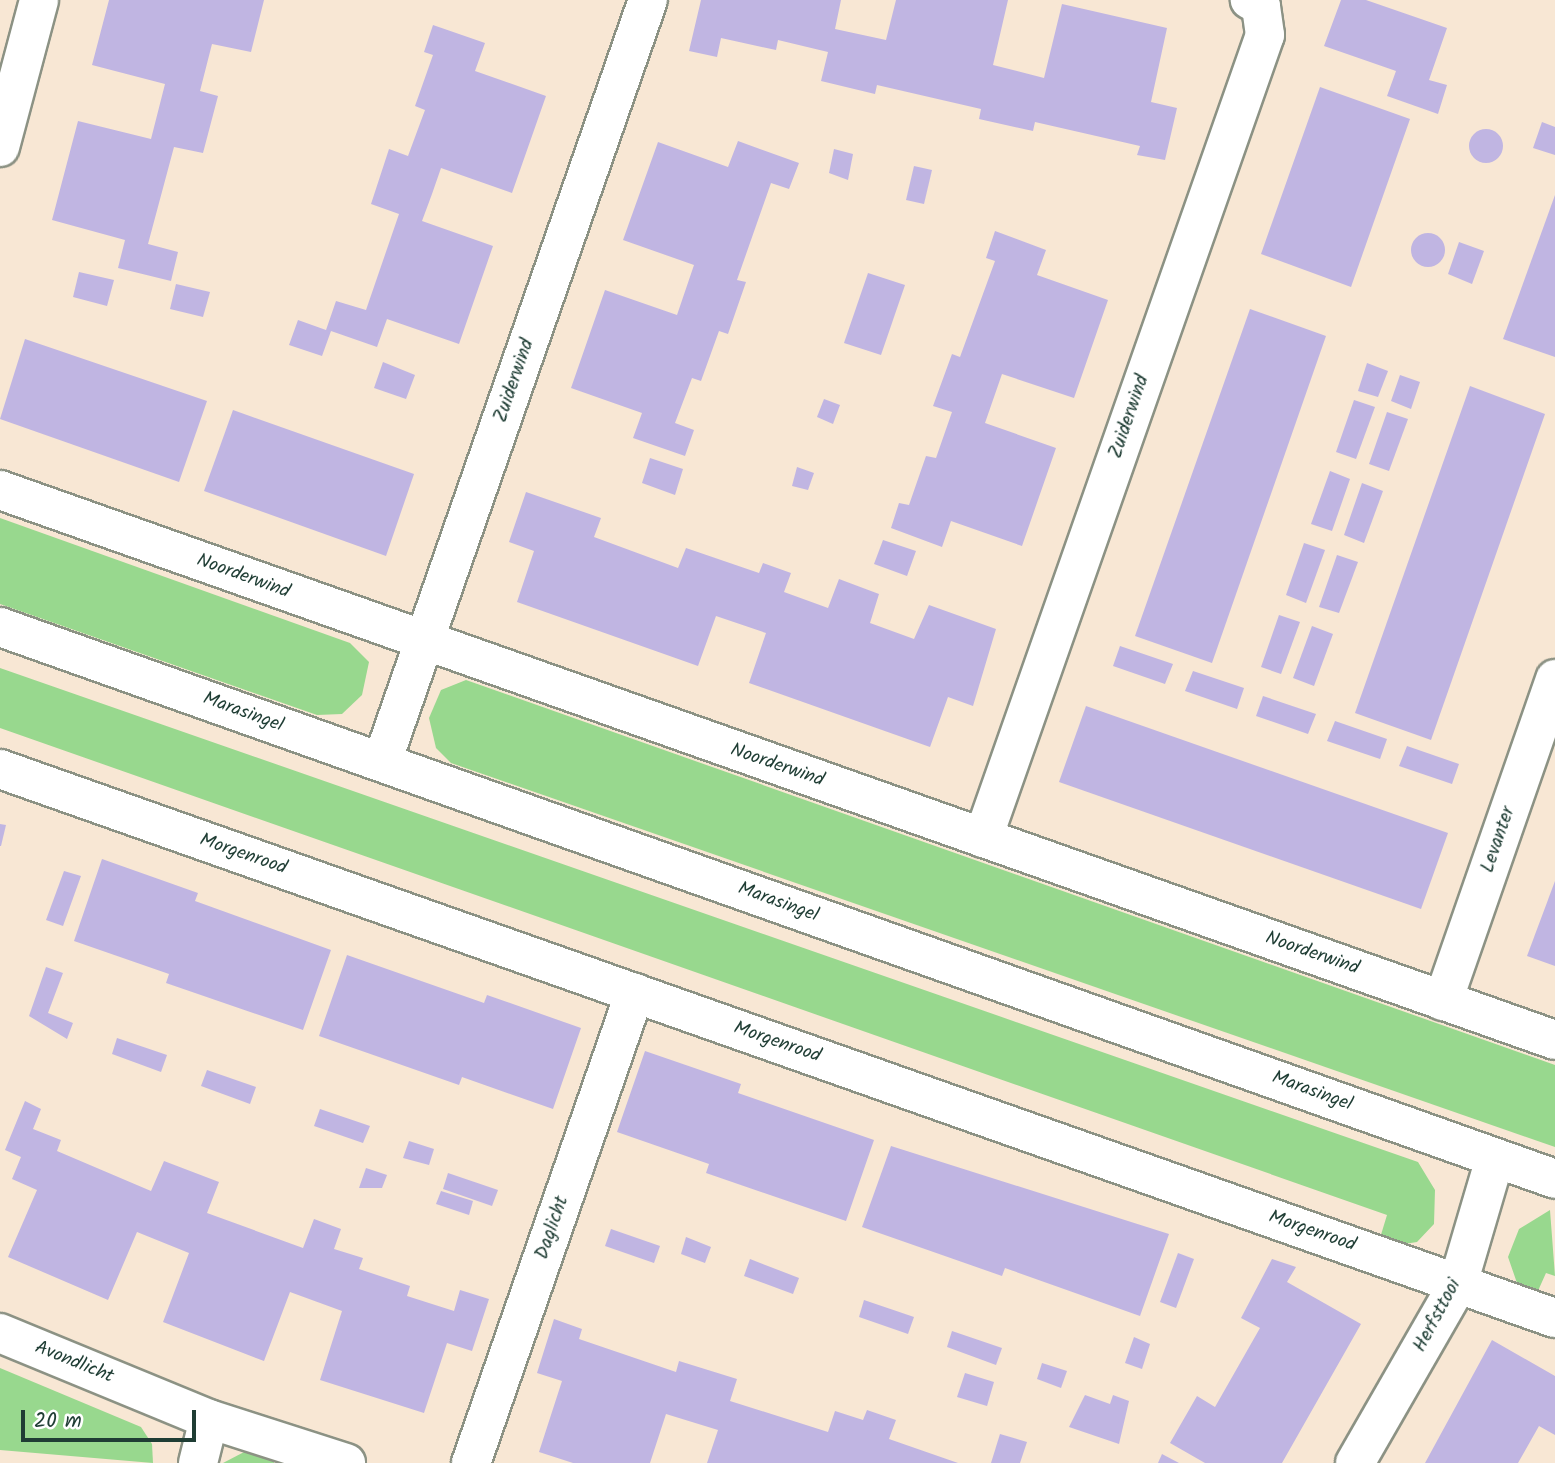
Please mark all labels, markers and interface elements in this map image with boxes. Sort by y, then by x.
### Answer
street label: Zuiderwind [490,336,540,426]
street label: Zuiderwind [1105,372,1155,462]
street label: Noorderwind [193,550,293,604]
street label: Marasingel [200,688,286,738]
street label: Noorderwind [727,739,827,793]
street label: Levanter [1477,804,1521,876]
street label: Morgenrood [196,829,290,881]
street label: Marasingel [735,878,821,928]
street label: Noorderwind [1262,927,1362,981]
street label: Morgenrood [730,1017,824,1069]
street label: Marasingel [1269,1067,1355,1117]
street label: Daglicht [532,1193,574,1263]
street label: Morgenrood [1265,1206,1359,1258]
street label: Herfsttooi [1409,1276,1467,1356]
street label: Avondlicht [31,1337,117,1389]
scale bar [24,1396,200,1440]
text: 20 m [34,1405,82,1438]

